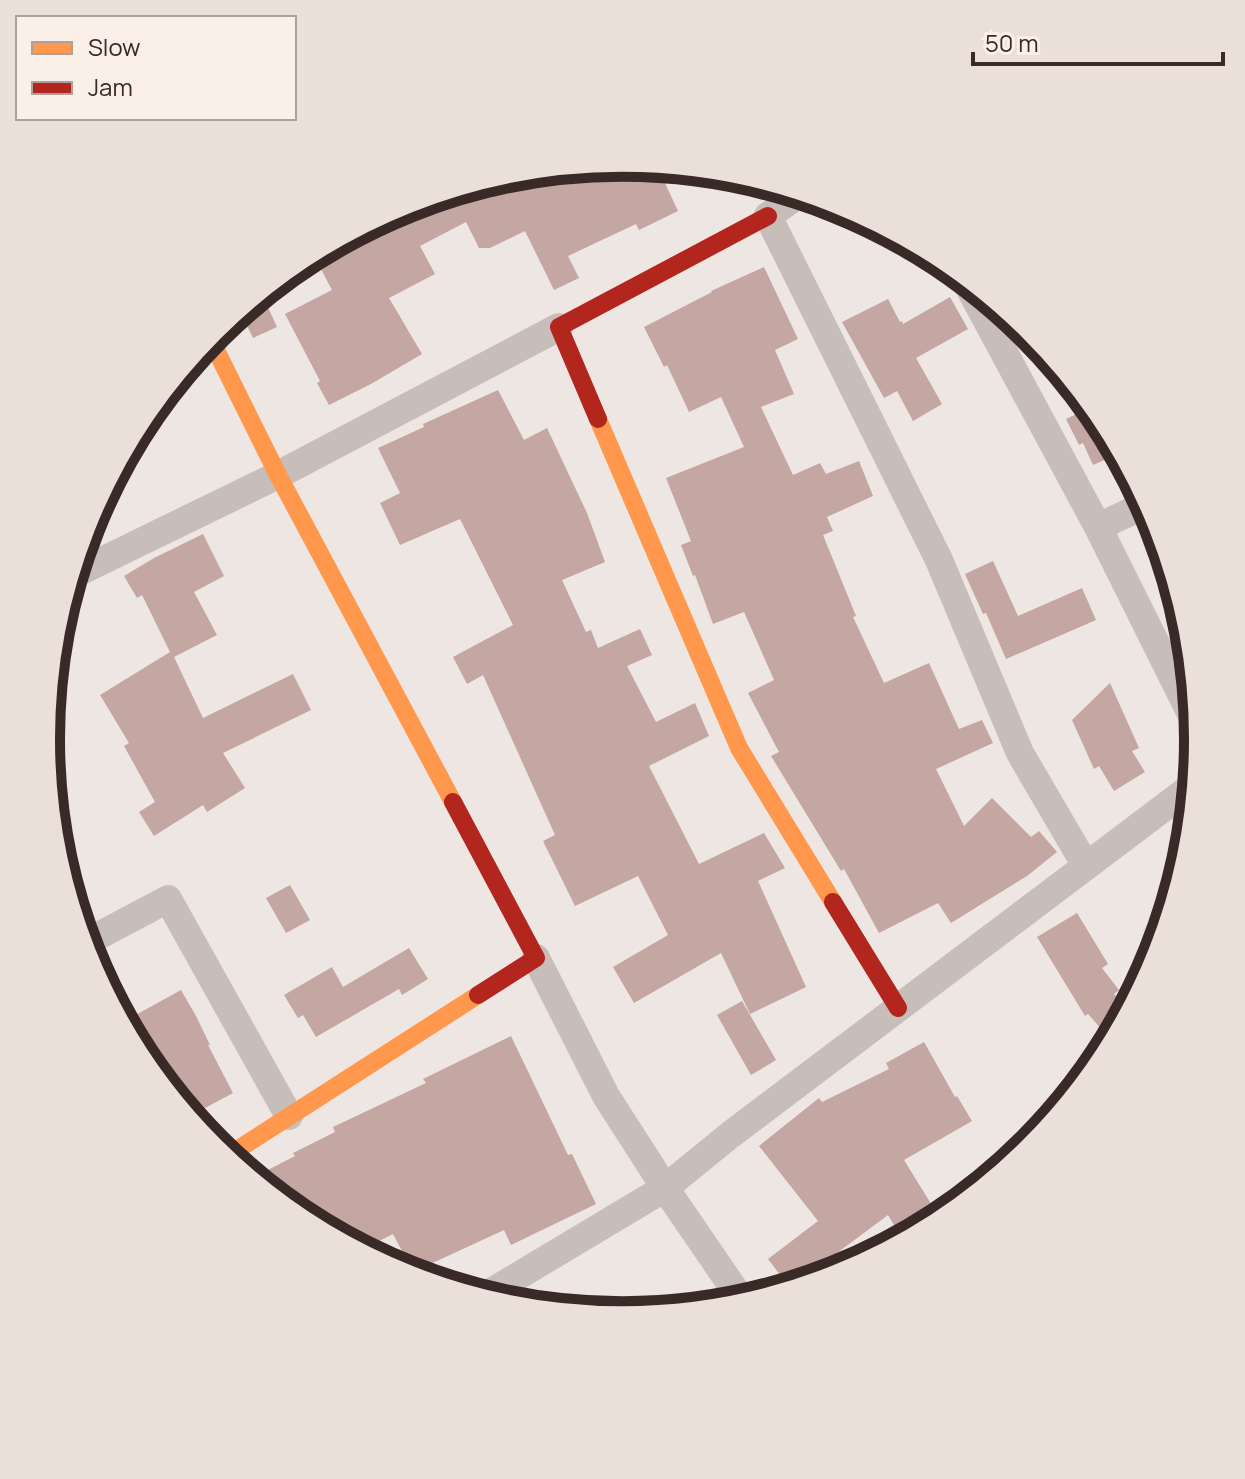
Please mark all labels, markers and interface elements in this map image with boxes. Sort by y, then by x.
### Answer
legend [16,16,296,120]
scale bar [973,16,1223,66]
text: 50 m [985,26,1039,59]
text: Slow [88,30,141,63]
text: Jam [88,70,133,103]

